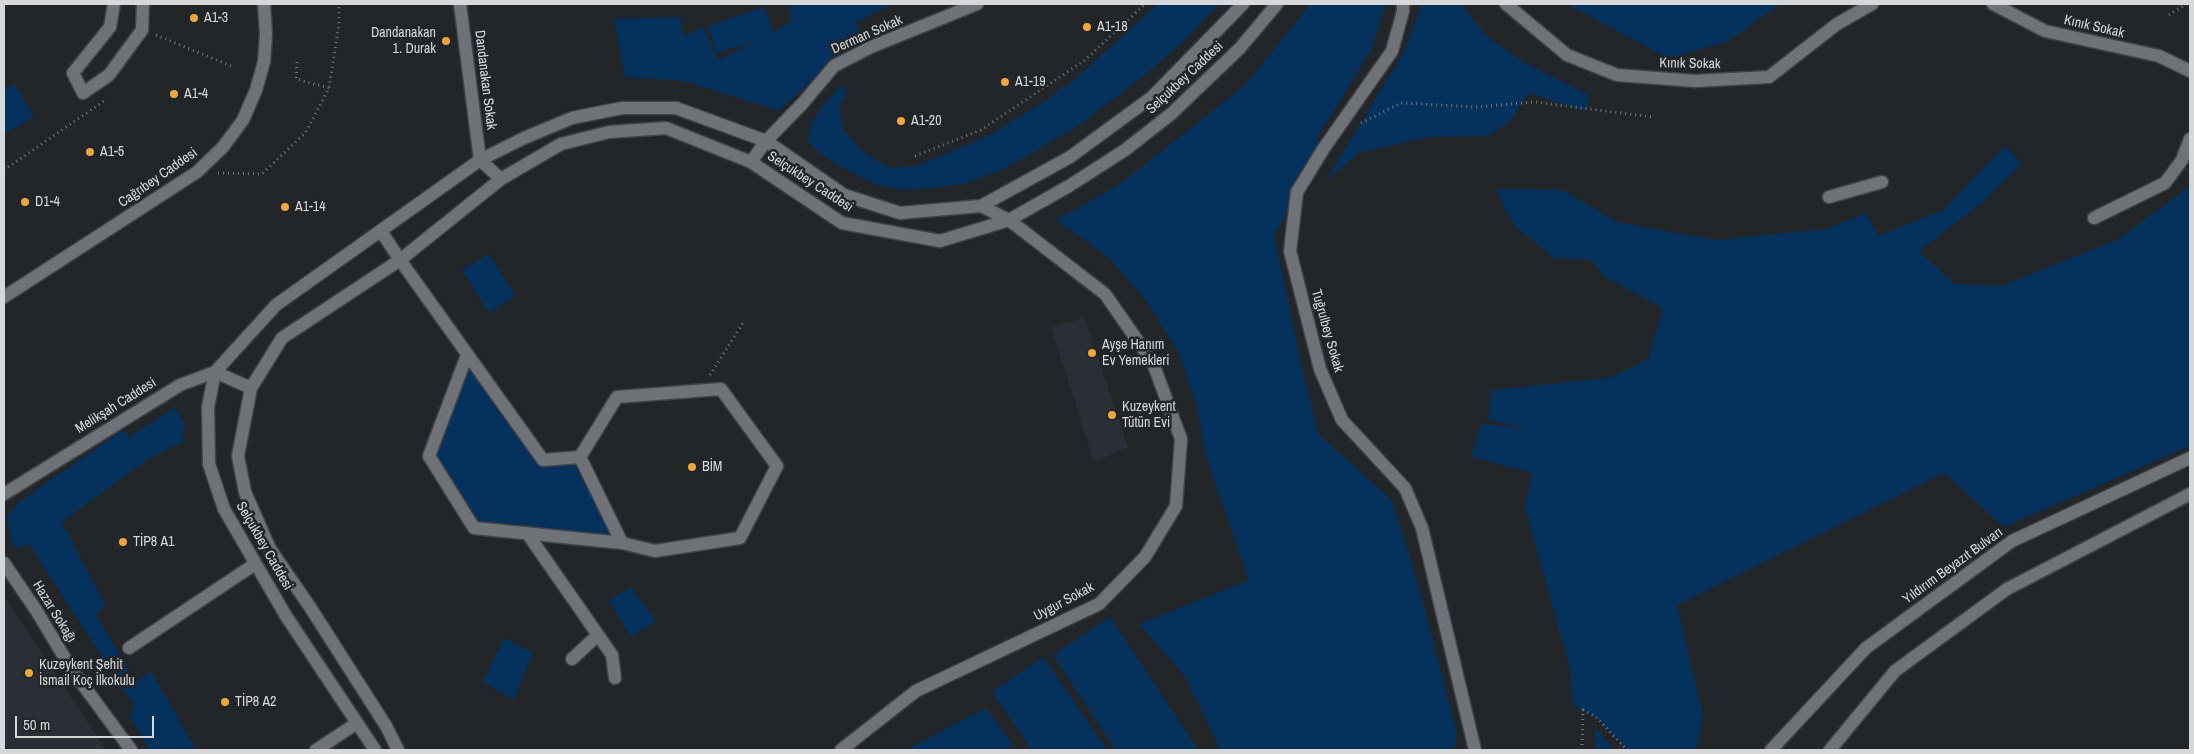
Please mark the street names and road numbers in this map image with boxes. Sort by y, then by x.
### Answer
street label: Derman Sokak [829,12,905,58]
street label: Kınık Sokak [2062,12,2126,42]
street label: Dandanakan Sokak [471,29,499,131]
street label: Selçukbey Caddesi [1143,38,1227,118]
street label: Kınık Sokak [1659,55,1721,73]
street label: Cağrıbey Caddesi [115,145,201,211]
street label: Selçukbey Caddesi [764,148,856,216]
street label: Tuğrulbey Sokak [1307,288,1347,374]
street label: Melikşah Caddesi [73,375,159,437]
street label: Selçukbey Caddesi [232,499,296,593]
street label: Yıldırım Beyazıt Bulvarı [1900,524,2006,608]
street label: Hazar Sokağı [28,578,80,646]
street label: Uygur Sokak [1031,579,1097,625]

